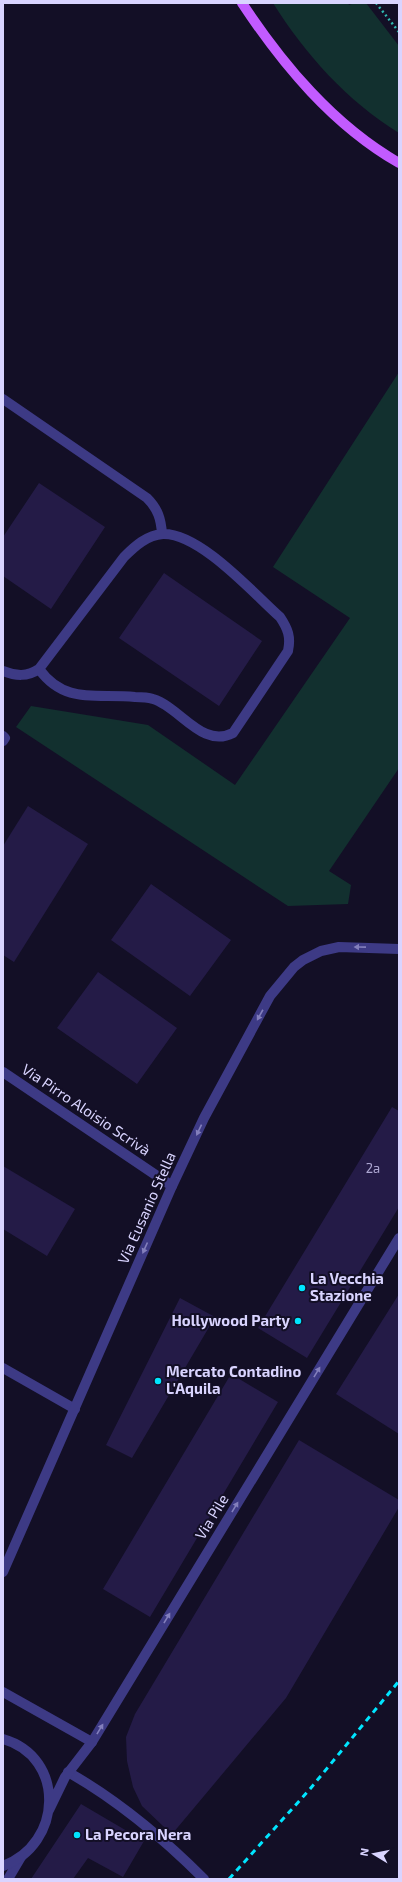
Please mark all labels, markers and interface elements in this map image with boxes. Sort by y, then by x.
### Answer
one-way arrow [353,944,366,950]
one-way arrow [256,1009,263,1021]
street label: Via Pirro Aloisio Scrivà [19,1059,154,1159]
one-way arrow [196,1124,202,1135]
street label: Via Eusanio Stella [113,1149,179,1266]
house number: 2a [366,1160,380,1176]
one-way arrow [142,1242,148,1254]
place label: La Vecchia Stazione [310,1269,384,1304]
marker: La Vecchia Stazione [297,1283,307,1293]
place label: Hollywood Party [171,1311,291,1330]
marker: Hollywood Party [293,1316,303,1326]
place label: Mercato Contadino L'Aquila [166,1362,301,1397]
one-way arrow [314,1366,321,1378]
marker: Mercato Contadino L'Aquila [153,1376,163,1386]
street label: Via Pile [191,1491,232,1542]
one-way arrow [231,1502,239,1512]
one-way arrow [164,1612,171,1624]
one-way arrow [96,1723,103,1735]
place label: La Pecora Nera [85,1825,191,1843]
marker: La Pecora Nera [72,1830,82,1840]
north arrow [354,1834,394,1874]
text: N [357,1847,371,1857]

